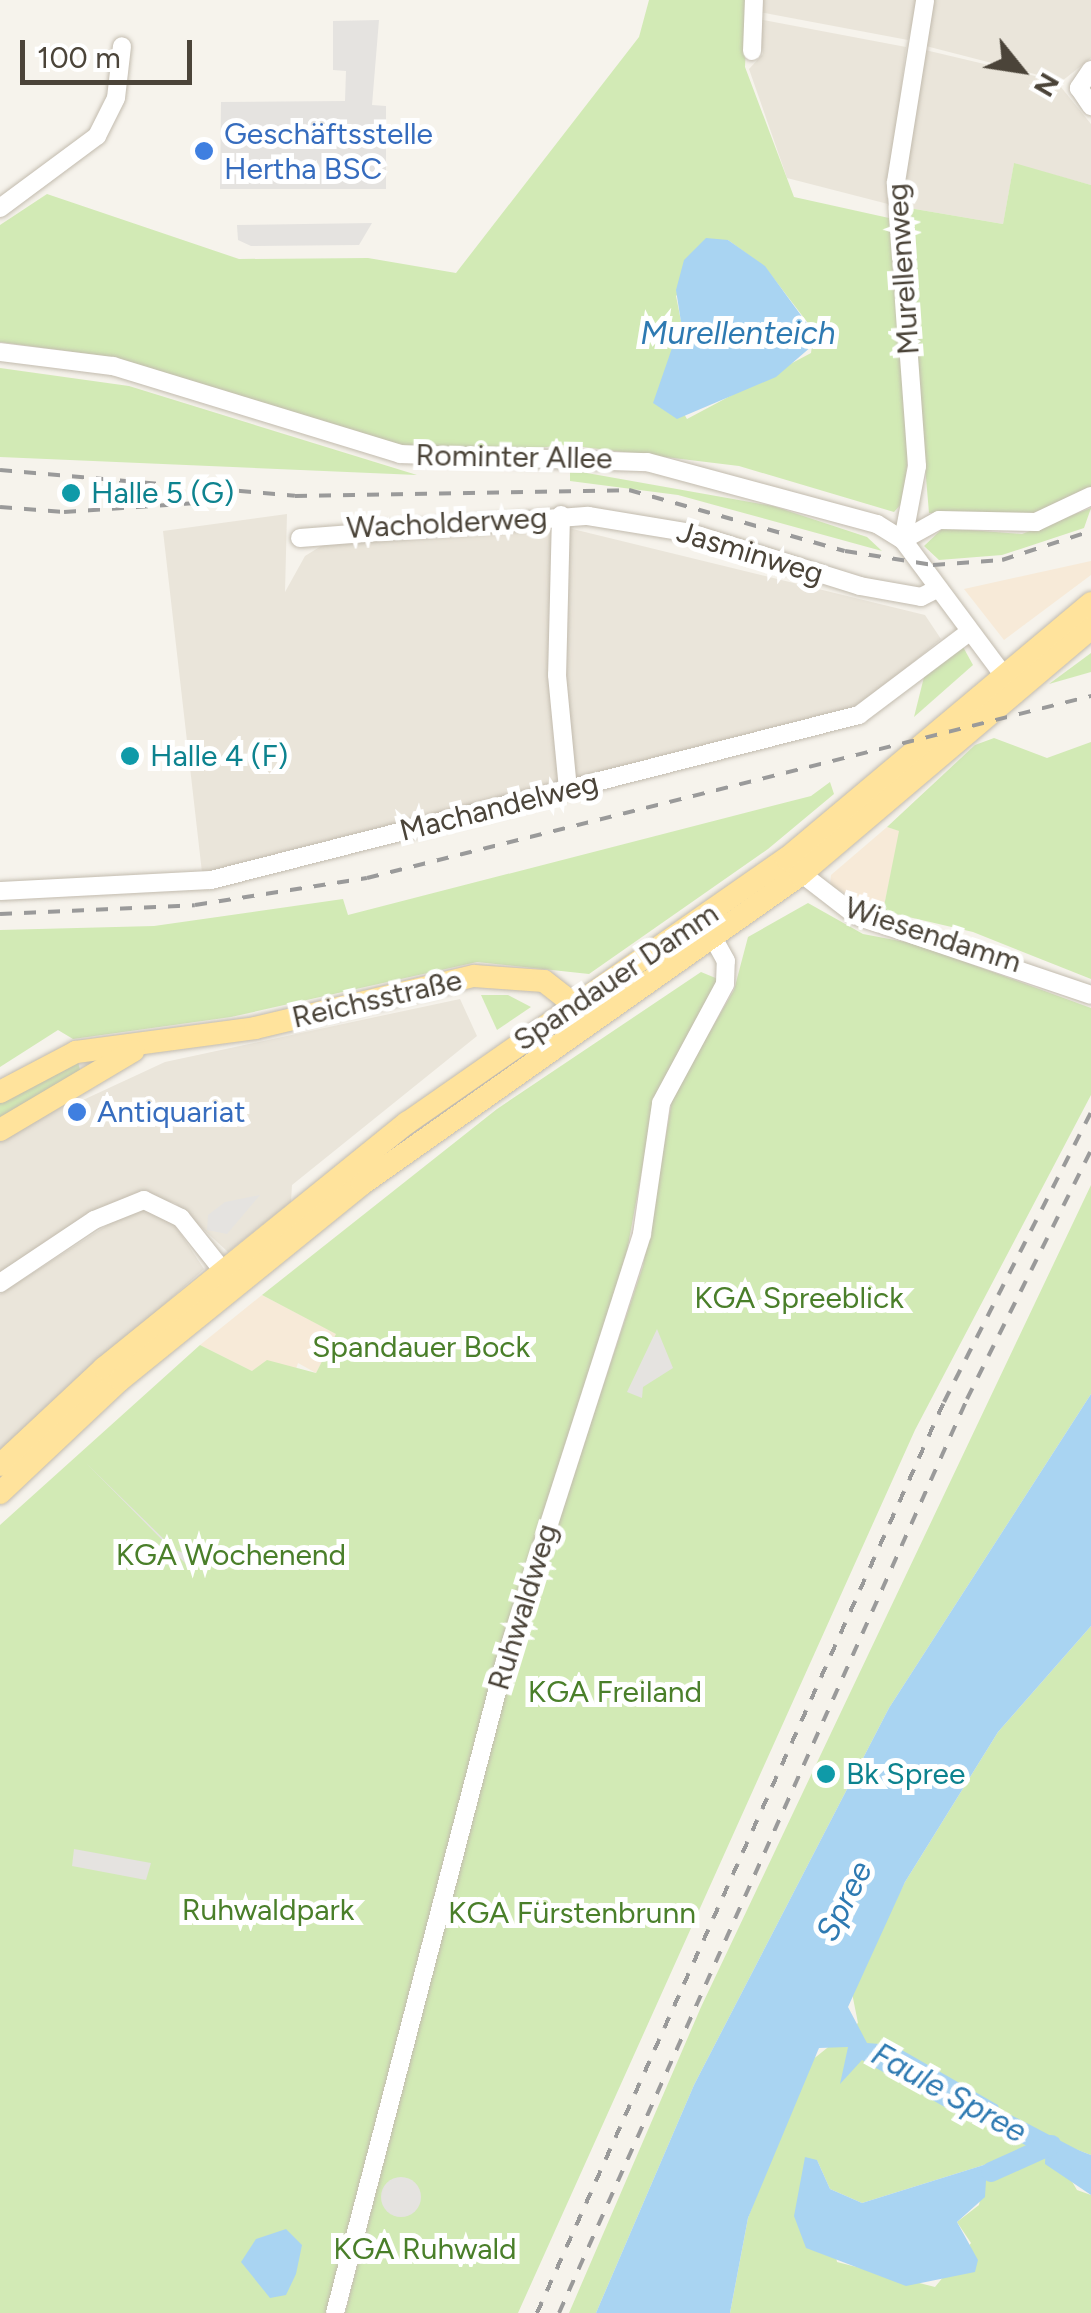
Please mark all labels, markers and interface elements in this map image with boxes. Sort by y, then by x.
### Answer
scale bar [25,20,198,82]
north arrow [971,20,1071,120]
text: 100 m [37,39,121,76]
text: N [1027,67,1067,103]
place label: Geschäftsstelle Hertha BSC [224,116,433,186]
marker: Geschäftsstelle Hertha BSC [193,140,215,162]
street label: Murellenweg [879,182,927,356]
water label: Murellenteich [640,314,836,352]
street label: Rominter Allee [415,437,613,477]
place label: Halle 5 (G) [91,475,234,511]
marker: Halle 5 (G) [60,482,82,504]
street label: Wacholderweg [346,500,548,546]
street label: Jasminweg [673,514,827,592]
place label: Halle 4 (F) [150,738,288,774]
marker: Halle 4 (F) [119,745,141,767]
street label: Machandelweg [396,765,602,849]
street label: Wiesendamm [840,890,1026,980]
street label: Spandauer Damm [507,895,725,1059]
street label: Reichsstraße [289,962,465,1036]
place label: Antiquariat [97,1094,245,1130]
marker: Antiquariat [66,1101,88,1123]
park label: KGA Spreeblick [694,1280,904,1316]
park label: Spandauer Bock [312,1329,530,1365]
street label: Ruhwaldweg [481,1520,565,1694]
park label: KGA Wochenend [116,1537,346,1573]
park label: KGA Freiland [528,1674,702,1710]
place label: Bk Spree [846,1756,965,1792]
marker: Bk Spree [815,1763,837,1785]
water label: Spree [808,1855,880,1947]
park label: Ruhwaldpark [182,1892,354,1928]
park label: KGA Fürstenbrunn [448,1895,696,1931]
water label: Faule Spree [865,2035,1033,2151]
park label: KGA Ruhwald [333,2231,517,2267]

